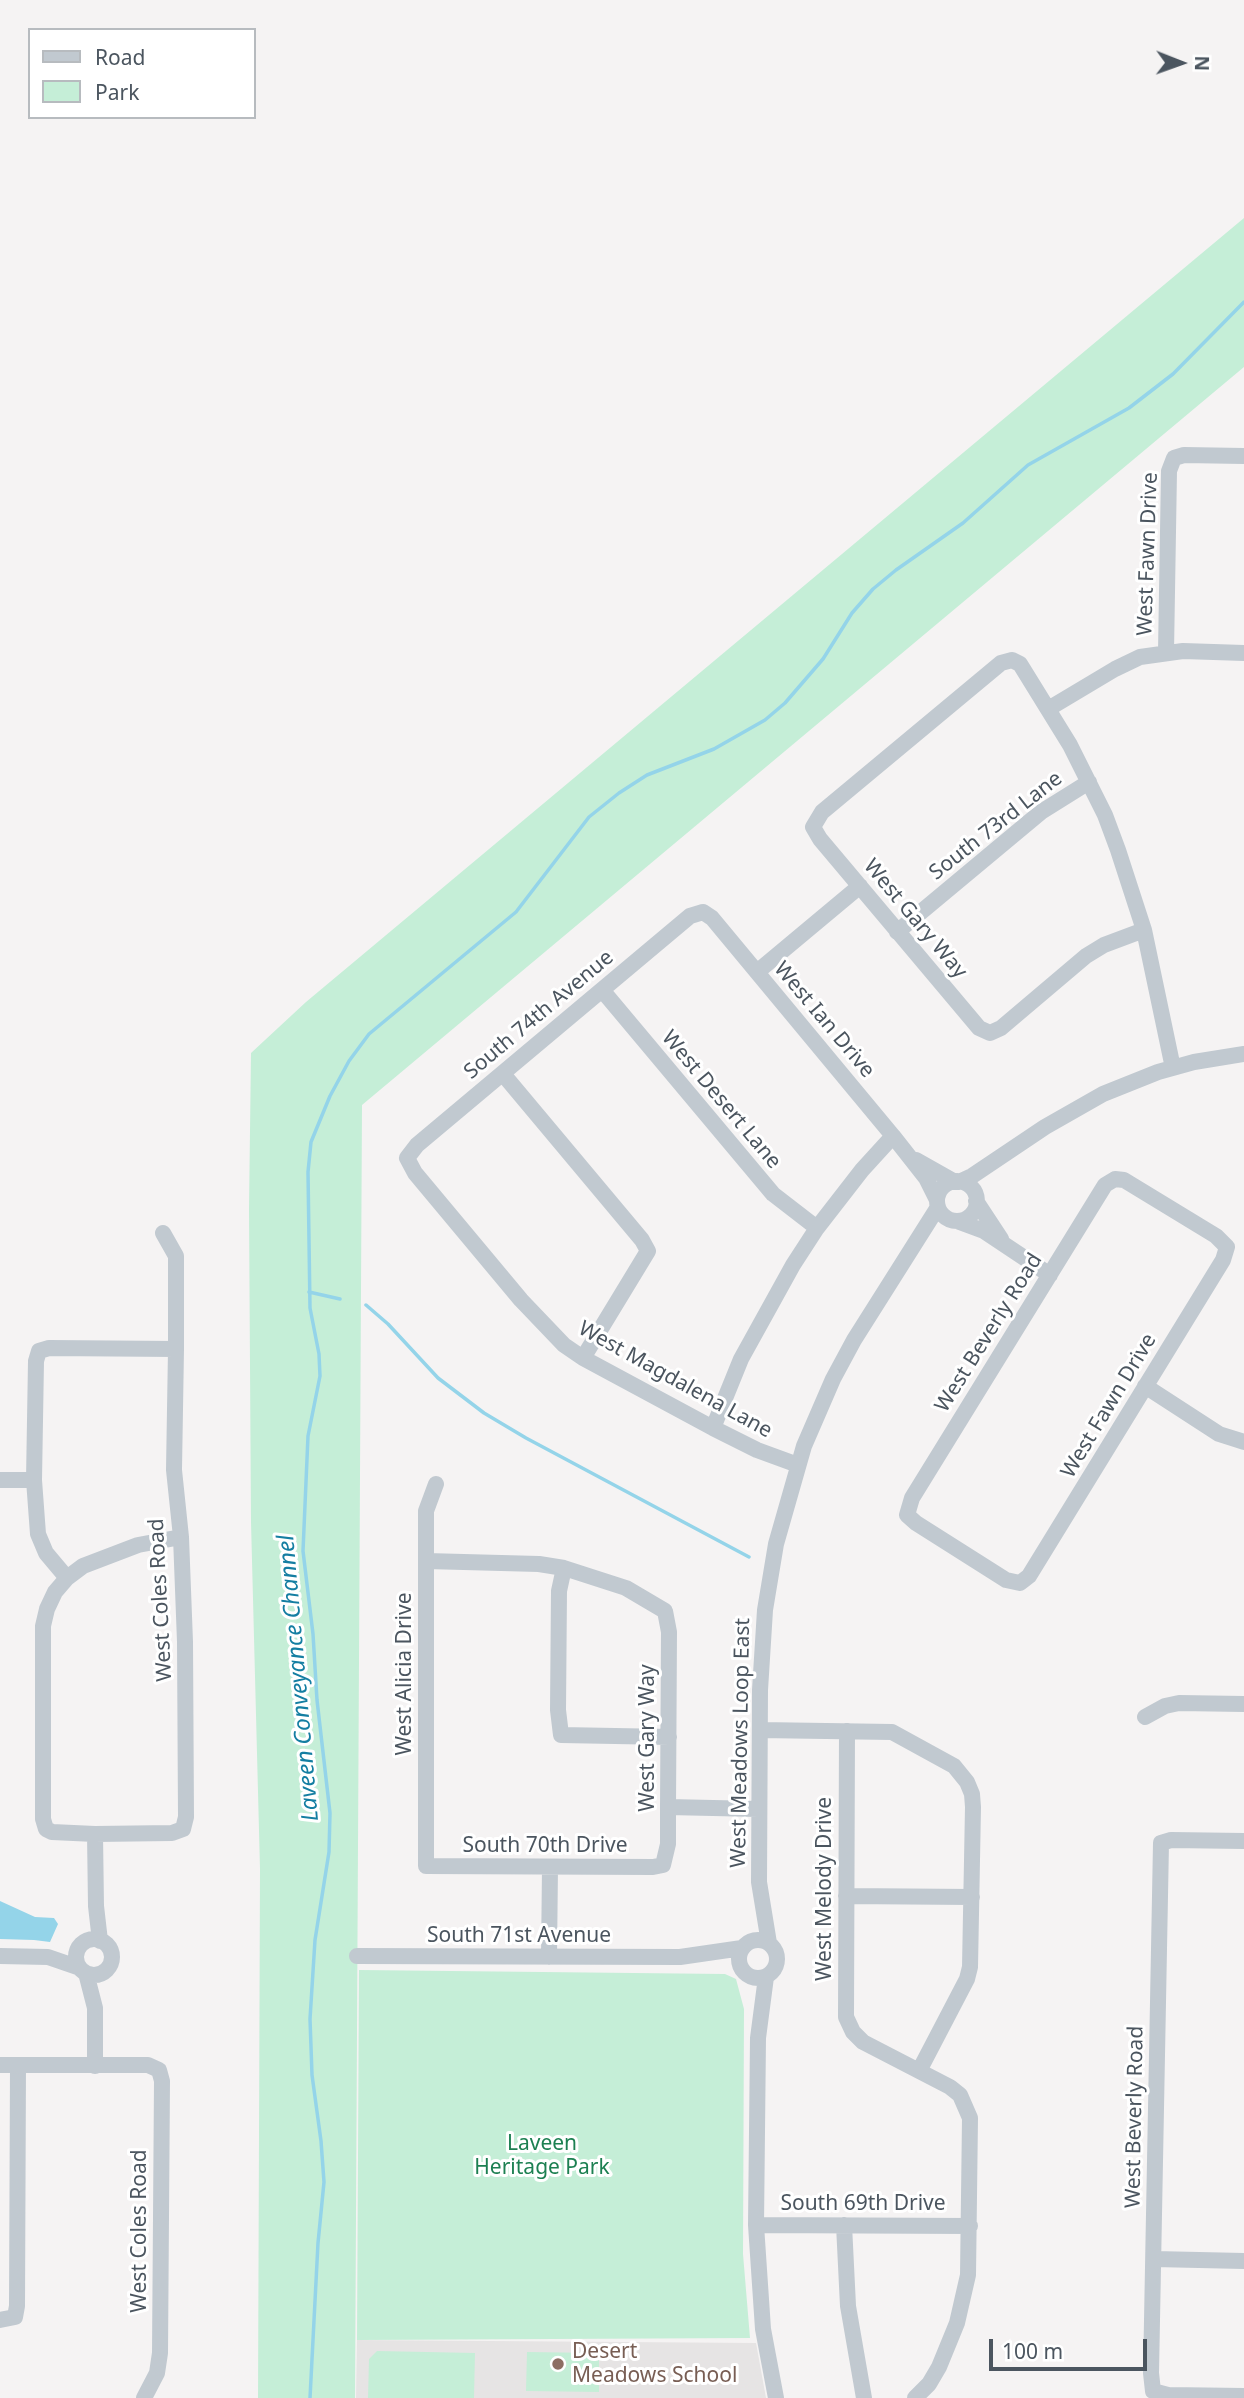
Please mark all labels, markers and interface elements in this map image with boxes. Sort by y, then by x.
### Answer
legend [28,28,256,119]
north arrow [1146,28,1216,98]
text: Road [95,43,145,71]
text: N [1189,55,1215,71]
text: Park [95,78,139,106]
street label: West Fawn Drive [1133,472,1163,636]
street label: South 73rd Lane [925,766,1067,886]
street label: West Gary Way [858,854,972,984]
street label: South 74th Avenue [459,945,619,1085]
street label: West Ian Drive [768,957,880,1083]
street label: West Desert Lane [656,1026,786,1174]
street label: West Beverly Road [930,1249,1048,1417]
street label: West Magdalena Lane [574,1316,776,1444]
street label: West Fawn Drive [1056,1329,1162,1483]
street label: West Coles Road [144,1518,178,1682]
water label: Laveen Conveyance Channel [273,1534,325,1822]
street label: West Alicia Drive [392,1593,418,1755]
street label: West Meadows Loop East [726,1618,756,1868]
street label: West Gary Way [635,1664,661,1812]
street label: West Melody Drive [812,1797,838,1981]
street label: South 70th Drive [462,1833,628,1859]
street label: South 71st Avenue [427,1923,611,1949]
street label: West Beverly Road [1121,2026,1149,2208]
park label: Laveen Heritage Park [474,2131,610,2181]
street label: West Coles Road [127,2149,153,2313]
street label: South 69th Drive [780,2191,946,2217]
scale bar [992,2324,1150,2368]
text: 100 m [1002,2337,1063,2365]
place label: Desert Meadows School [572,2339,737,2389]
marker: Desert Meadows School [550,2356,566,2372]

